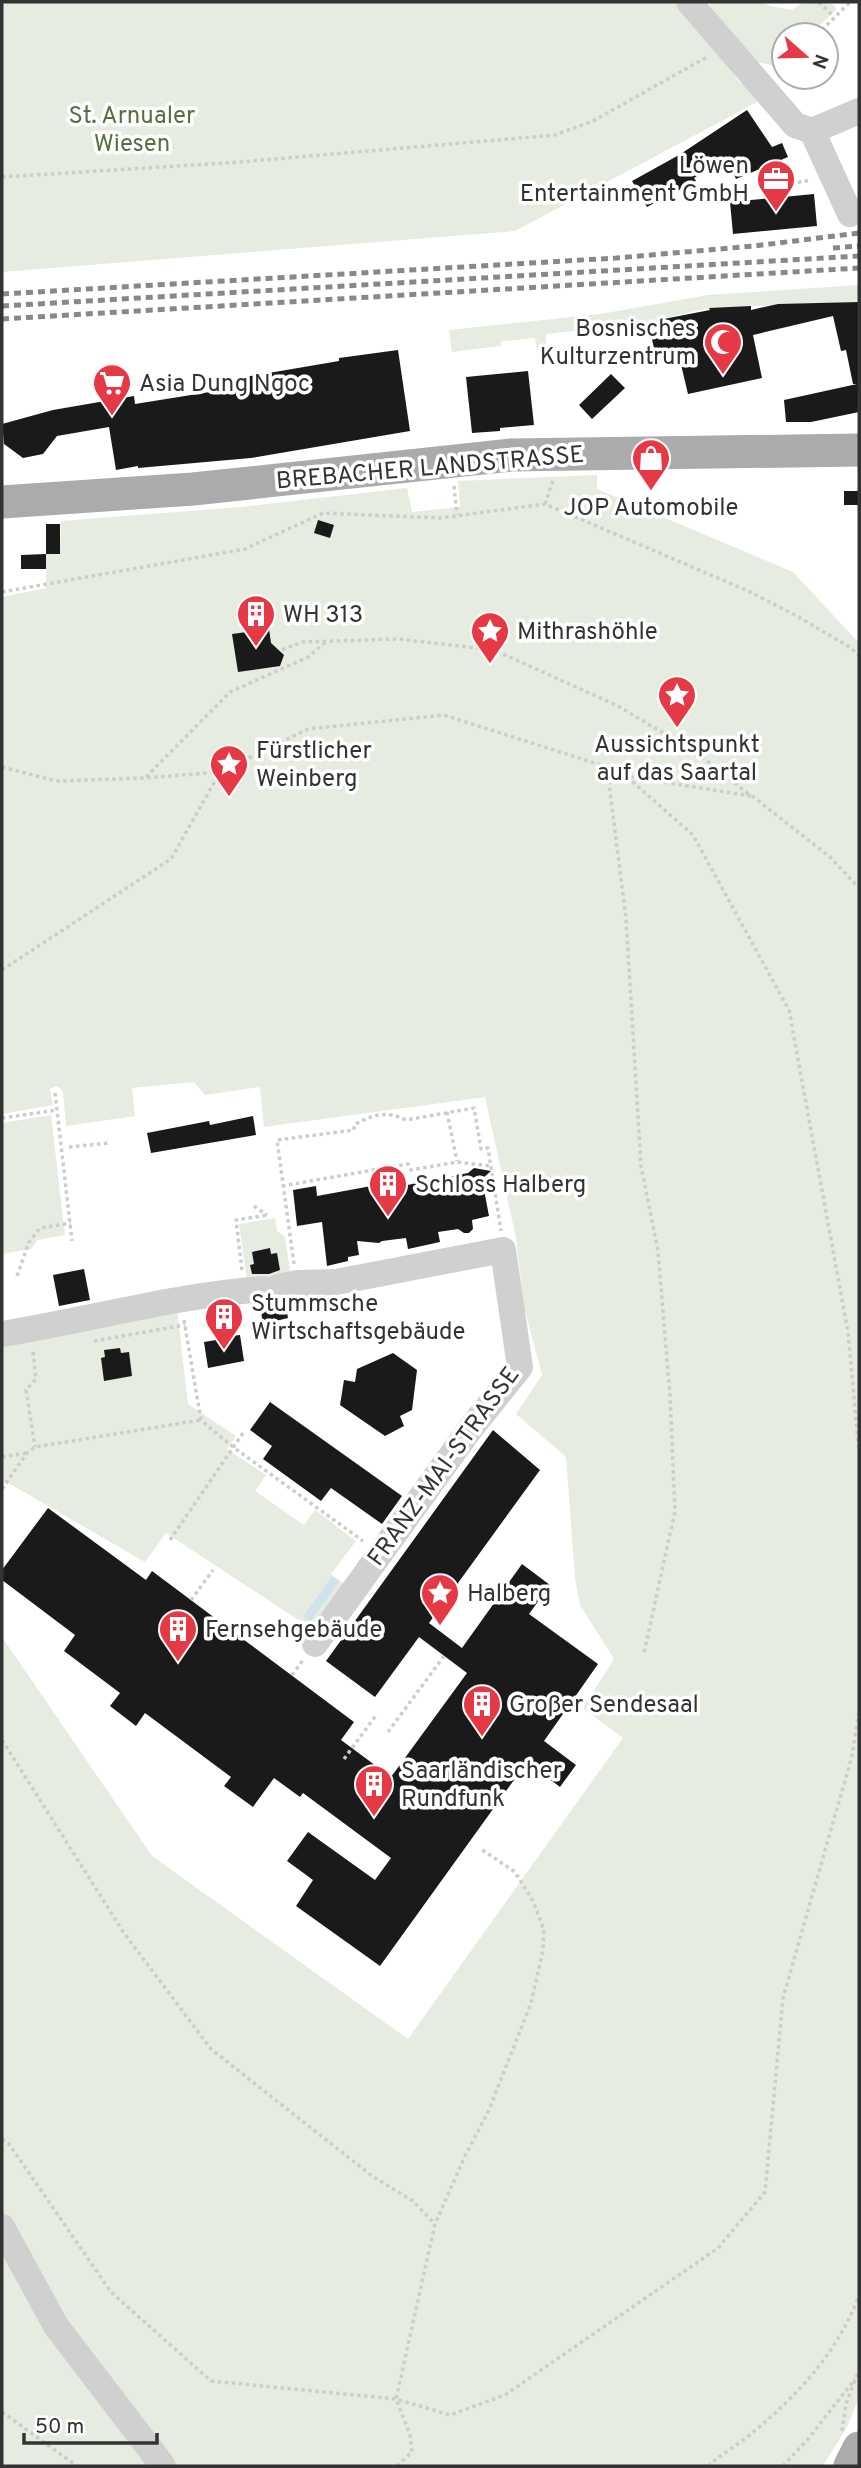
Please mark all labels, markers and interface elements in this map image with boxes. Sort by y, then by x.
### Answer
north arrow [770,21,840,91]
text: N [805,51,833,72]
park label: St. Arnualer Wiesen [69,102,195,160]
place label: Löwen Entertainment GmbH [520,152,749,210]
office icon: Löwen Entertainment GmbH [755,158,797,213]
place label: Bosnisches Kulturzentrum [540,315,696,373]
mosque icon: Bosnisches Kulturzentrum [702,321,744,376]
supermarket icon: Asia Dung Ngoc [91,362,133,417]
place label: Asia Dung Ngoc [139,370,310,400]
shop icon: JOP Automobile [630,437,672,492]
street label: BREBACHER LANDSTRASSE [275,441,585,497]
place label: JOP Automobile [564,494,738,524]
building icon: WH 313 [235,593,277,648]
place label: WH 313 [283,601,363,631]
place icon: Mithrashöhle [469,610,511,665]
place label: Mithrashöhle [517,618,658,648]
place icon: Aussichtspunkt auf das Saartal [656,674,698,729]
place label: Aussichtspunkt auf das Saartal [594,731,760,789]
place label: Fürstlicher Weinberg [256,737,372,795]
place icon: Fürstlicher Weinberg [208,743,250,798]
building icon: Schloss Halberg [367,1163,409,1218]
place label: Schloss Halberg [415,1171,586,1201]
place label: Stummsche Wirtschaftsgebäude [251,1290,465,1348]
building icon: Stummsche Wirtschaftsgebäude [203,1296,245,1351]
street label: FRANZ-MAI-STRASSE [362,1361,527,1573]
place icon: Halberg [419,1572,461,1627]
place label: Halberg [467,1580,551,1610]
building icon: Fernsehgebäude [157,1608,199,1663]
place label: Fernsehgebäude [205,1616,382,1646]
building icon: Großer Sendesaal [461,1683,503,1738]
place label: Großer Sendesaal [509,1691,699,1721]
place label: Saarländischer Rundfunk [401,1757,562,1815]
building icon: Saarländischer Rundfunk [353,1763,395,1818]
scale bar [24,2402,158,2446]
text: 50 m [35,2414,84,2441]

